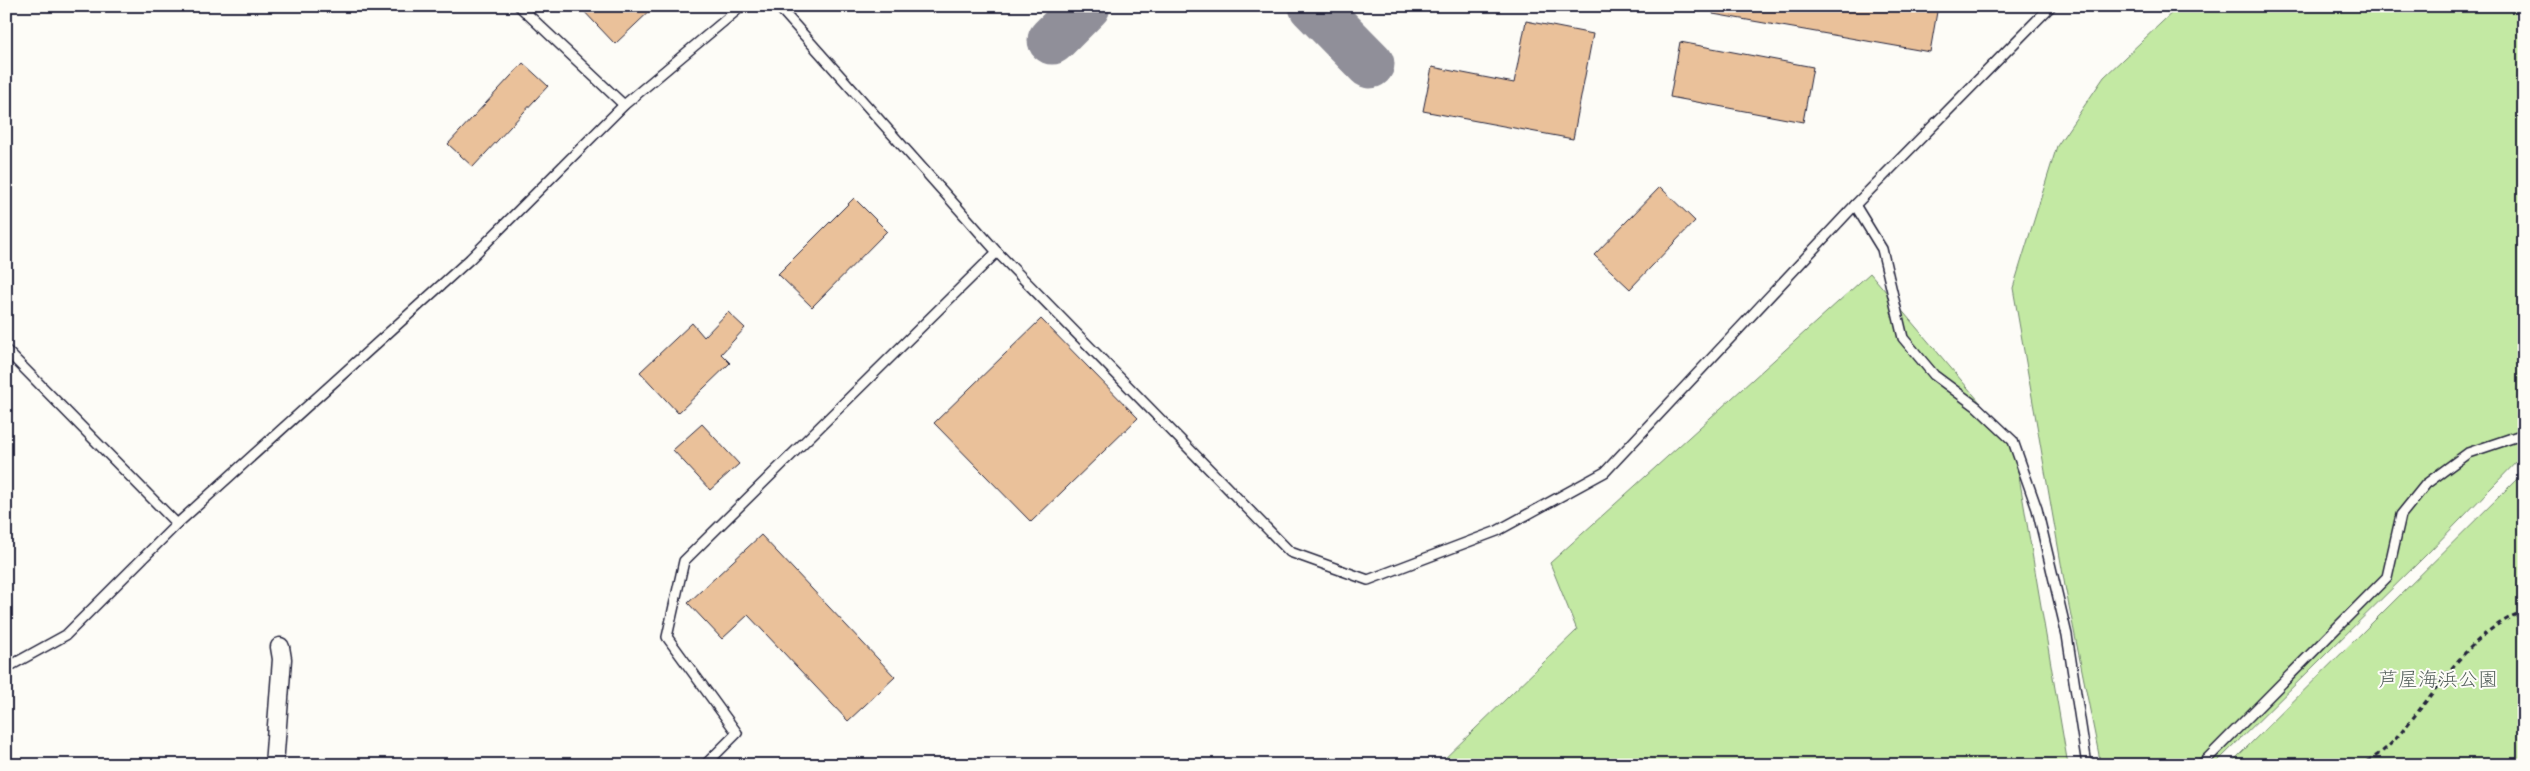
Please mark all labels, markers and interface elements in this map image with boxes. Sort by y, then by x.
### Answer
park label: 芦屋海浜公園 [2378,667,2498,696]

